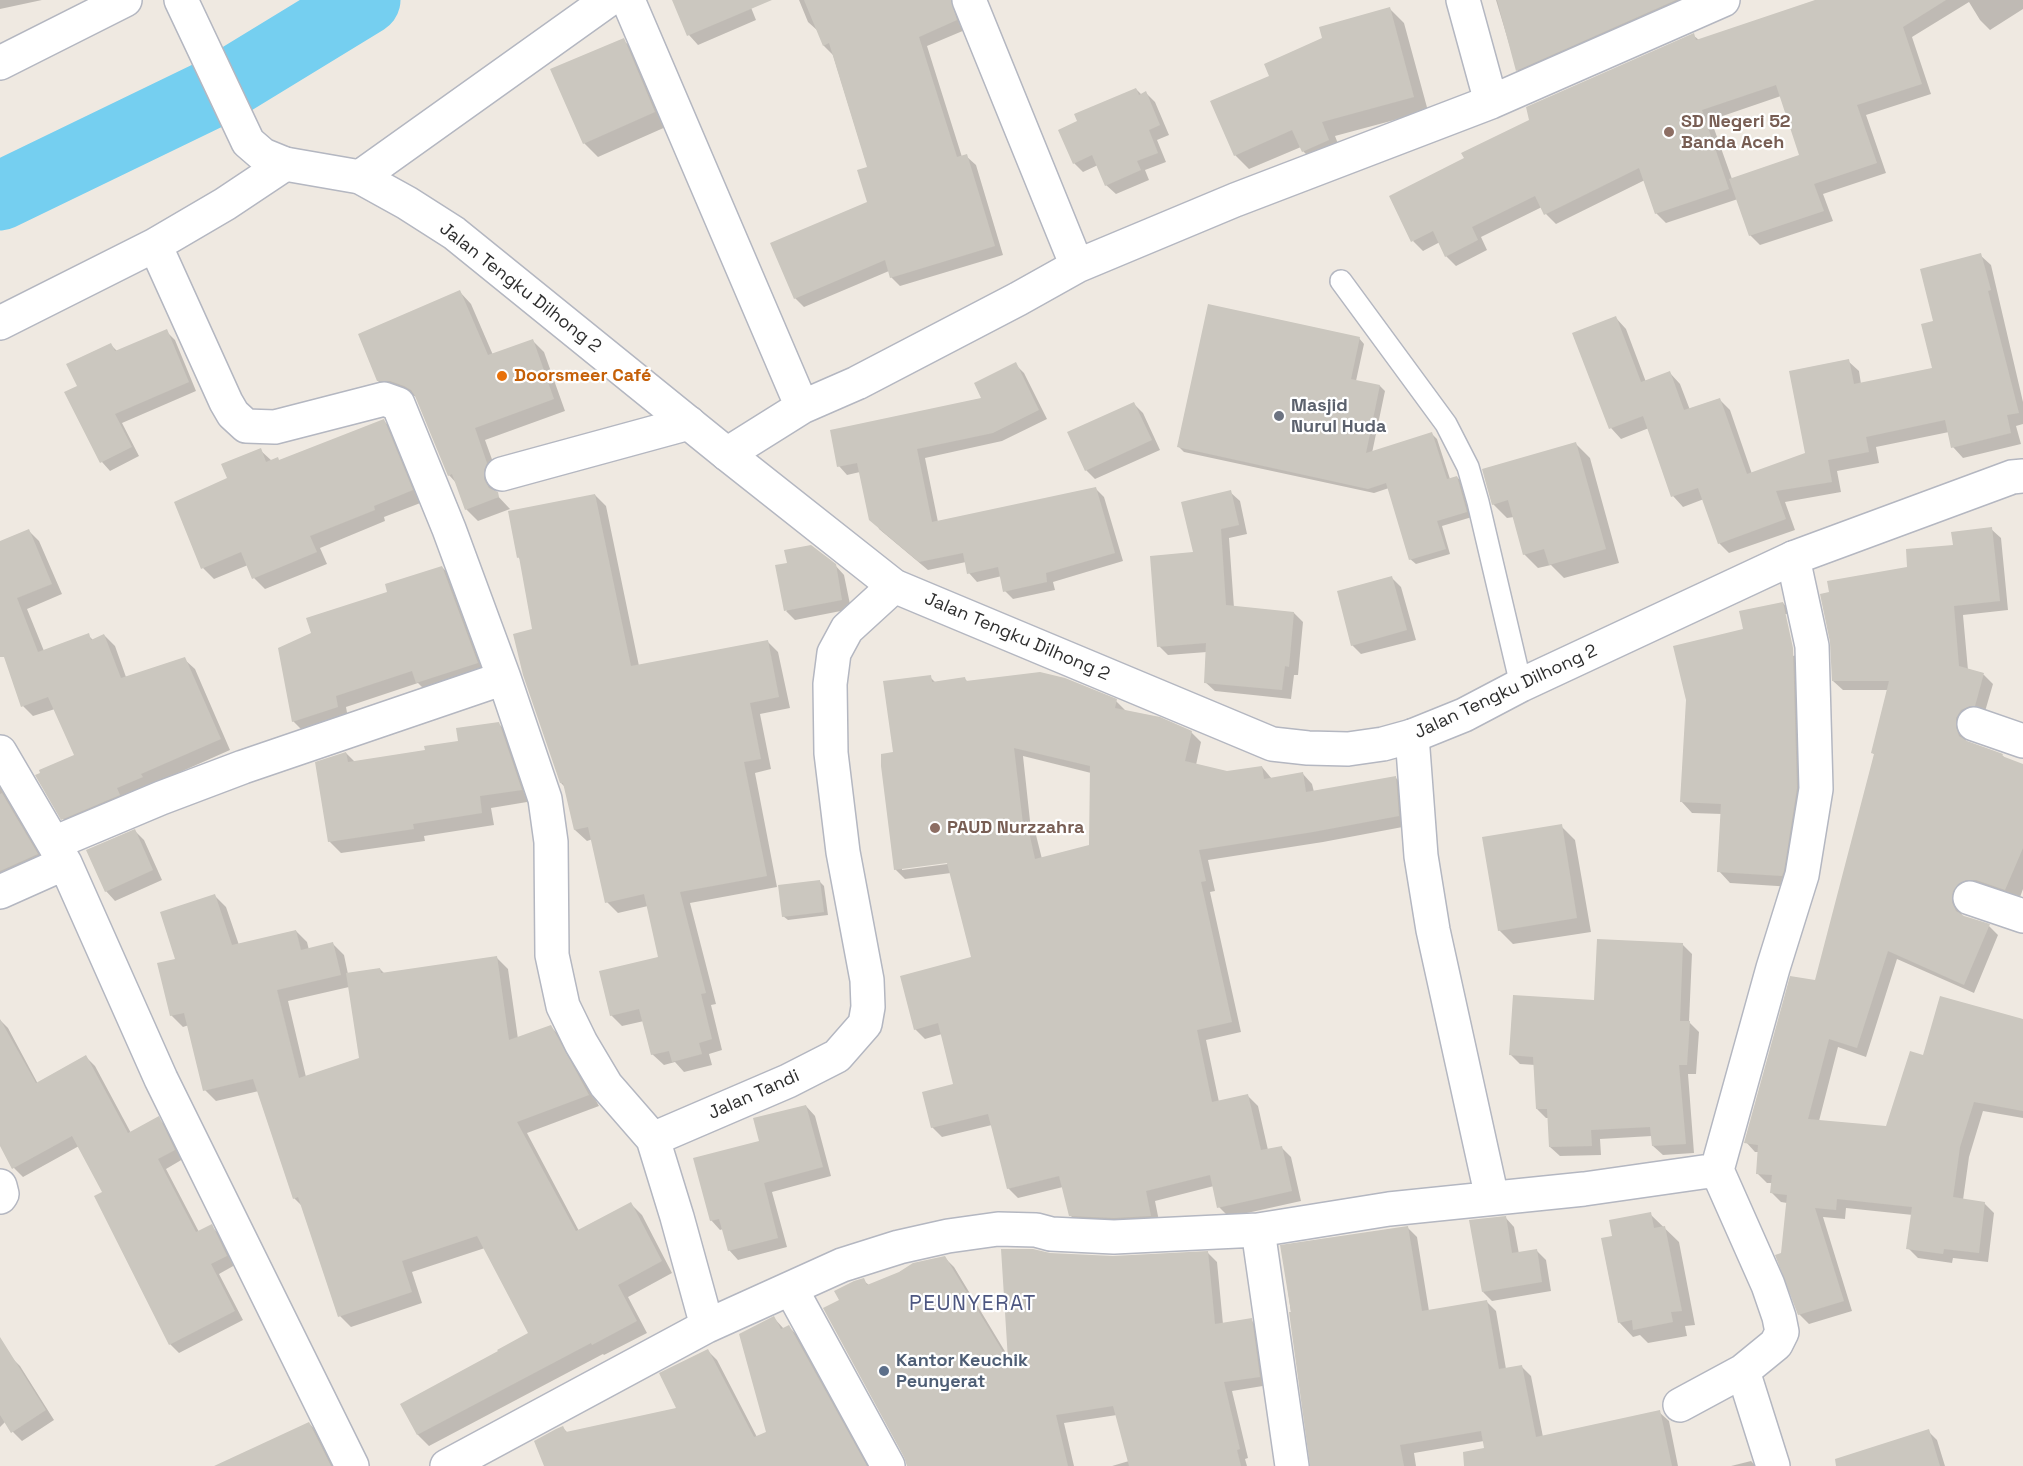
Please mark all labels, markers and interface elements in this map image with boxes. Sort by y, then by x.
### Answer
place label: SD Negeri 52 Banda Aceh [1681,111,1791,154]
marker: SD Negeri 52 Banda Aceh [1662,125,1676,139]
street label: Jalan Tengku Dilhong 2 [435,218,605,358]
place label: Doorsmeer Café [514,365,652,387]
marker: Doorsmeer Café [495,369,509,383]
place label: Masjid Nurul Huda [1291,395,1387,438]
marker: Masjid Nurul Huda [1272,409,1286,423]
street label: Jalan Tengku Dilhong 2 [921,588,1113,686]
street label: Jalan Tengku Dilhong 2 [1411,640,1601,744]
place label: PAUD Nurzzahra [947,817,1085,839]
marker: PAUD Nurzzahra [928,821,942,835]
street label: Jalan Tandi [705,1065,803,1125]
district label: PEUNYERAT [909,1291,1037,1317]
place label: Kantor Keuchik Peunyerat [896,1350,1028,1392]
marker: Kantor Keuchik Peunyerat [877,1364,891,1378]

